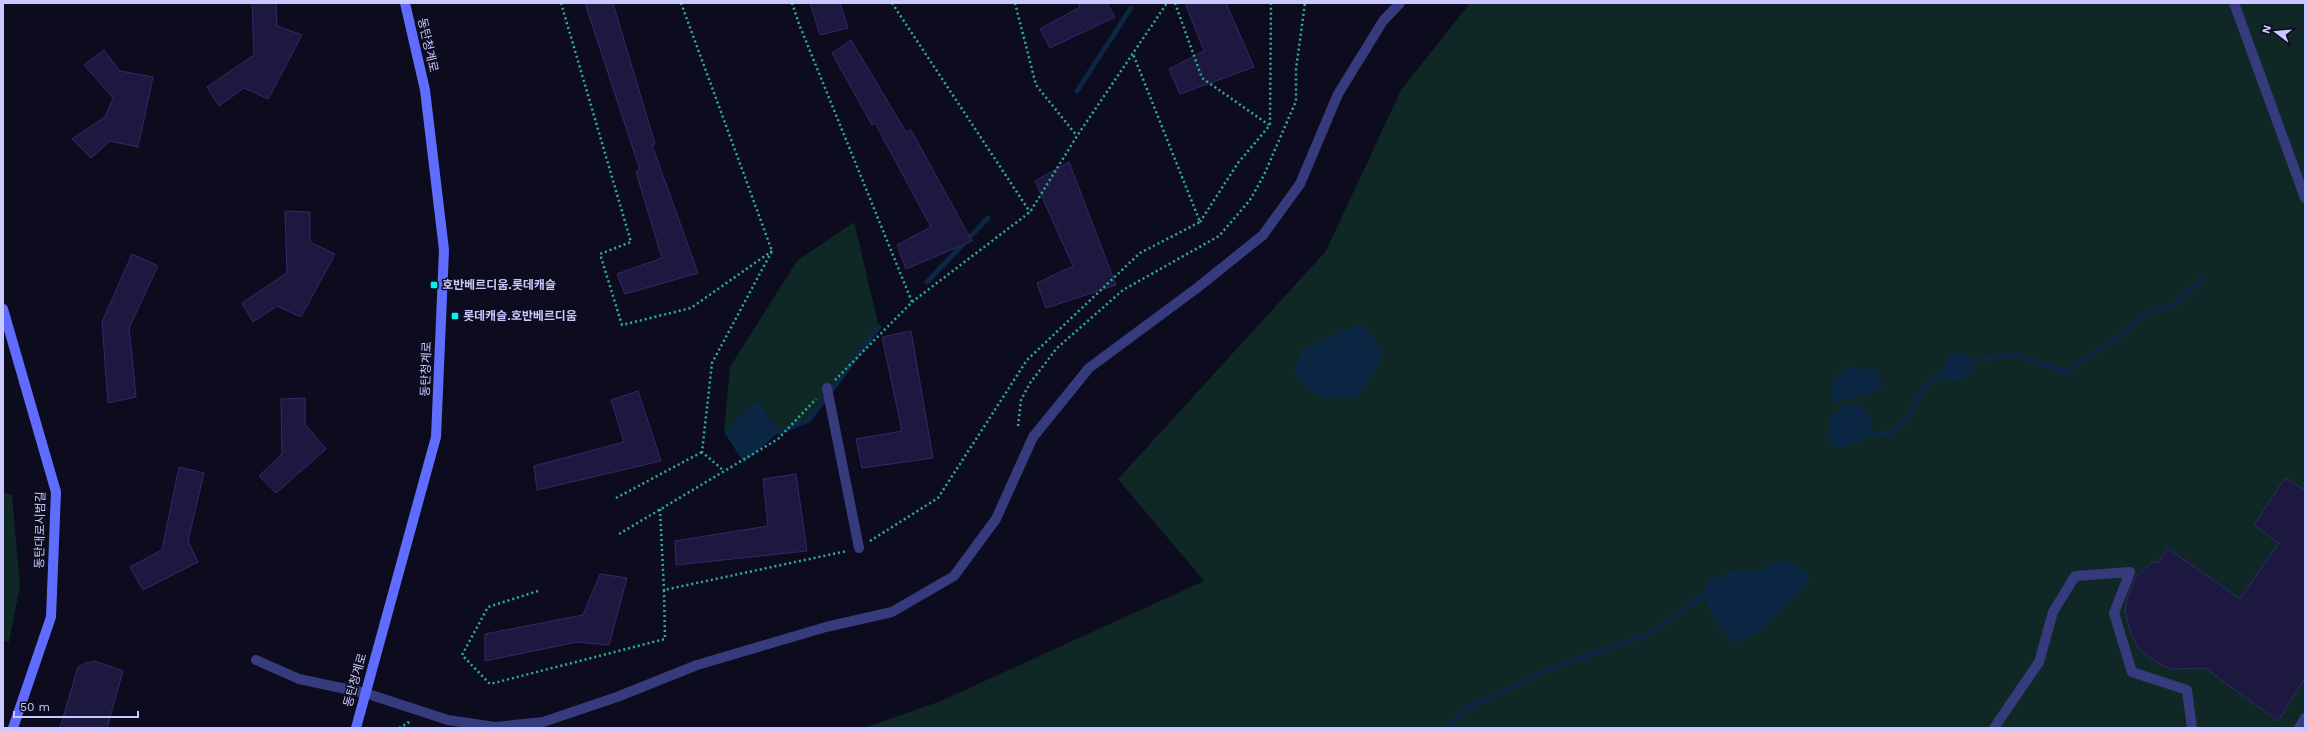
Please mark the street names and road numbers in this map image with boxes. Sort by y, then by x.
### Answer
street label: 동탄청계로 [415,17,441,73]
street label: 동탄청계로 [418,341,434,397]
street label: 동탄대로시범길 [32,491,48,569]
street label: 동탄청계로 [341,652,369,708]

